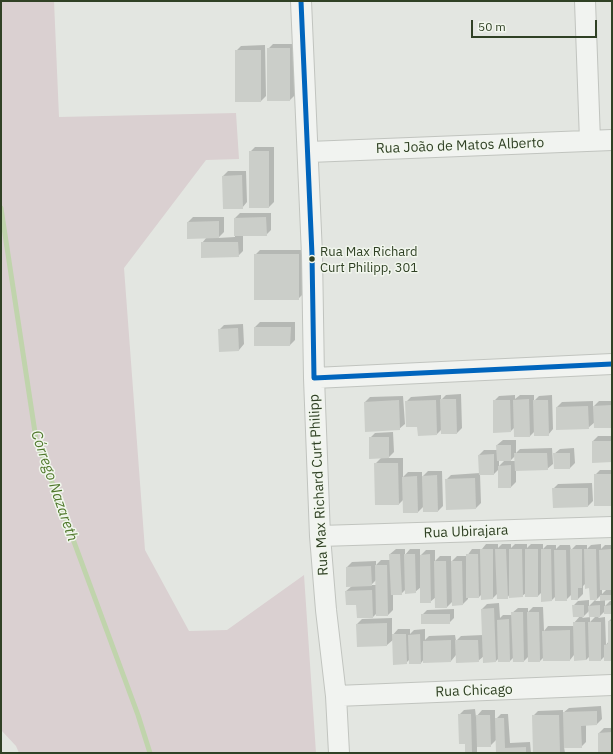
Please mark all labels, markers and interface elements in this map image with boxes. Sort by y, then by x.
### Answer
scale bar [473,12,599,38]
text: 50 m [478,19,506,34]
street label: Rua João de Matos Alberto [375,135,545,157]
place label: Rua Max Richard Curt Philipp, 301 [320,244,418,275]
marker: Rua Max Richard Curt Philipp, 301 [307,254,317,264]
street label: Rua Max Richard Curt Philipp [306,394,332,576]
water label: Córrego Nazareth [27,428,81,544]
street label: Rua Ubirajara [423,522,509,542]
street label: Rua Chicago [435,681,513,701]

